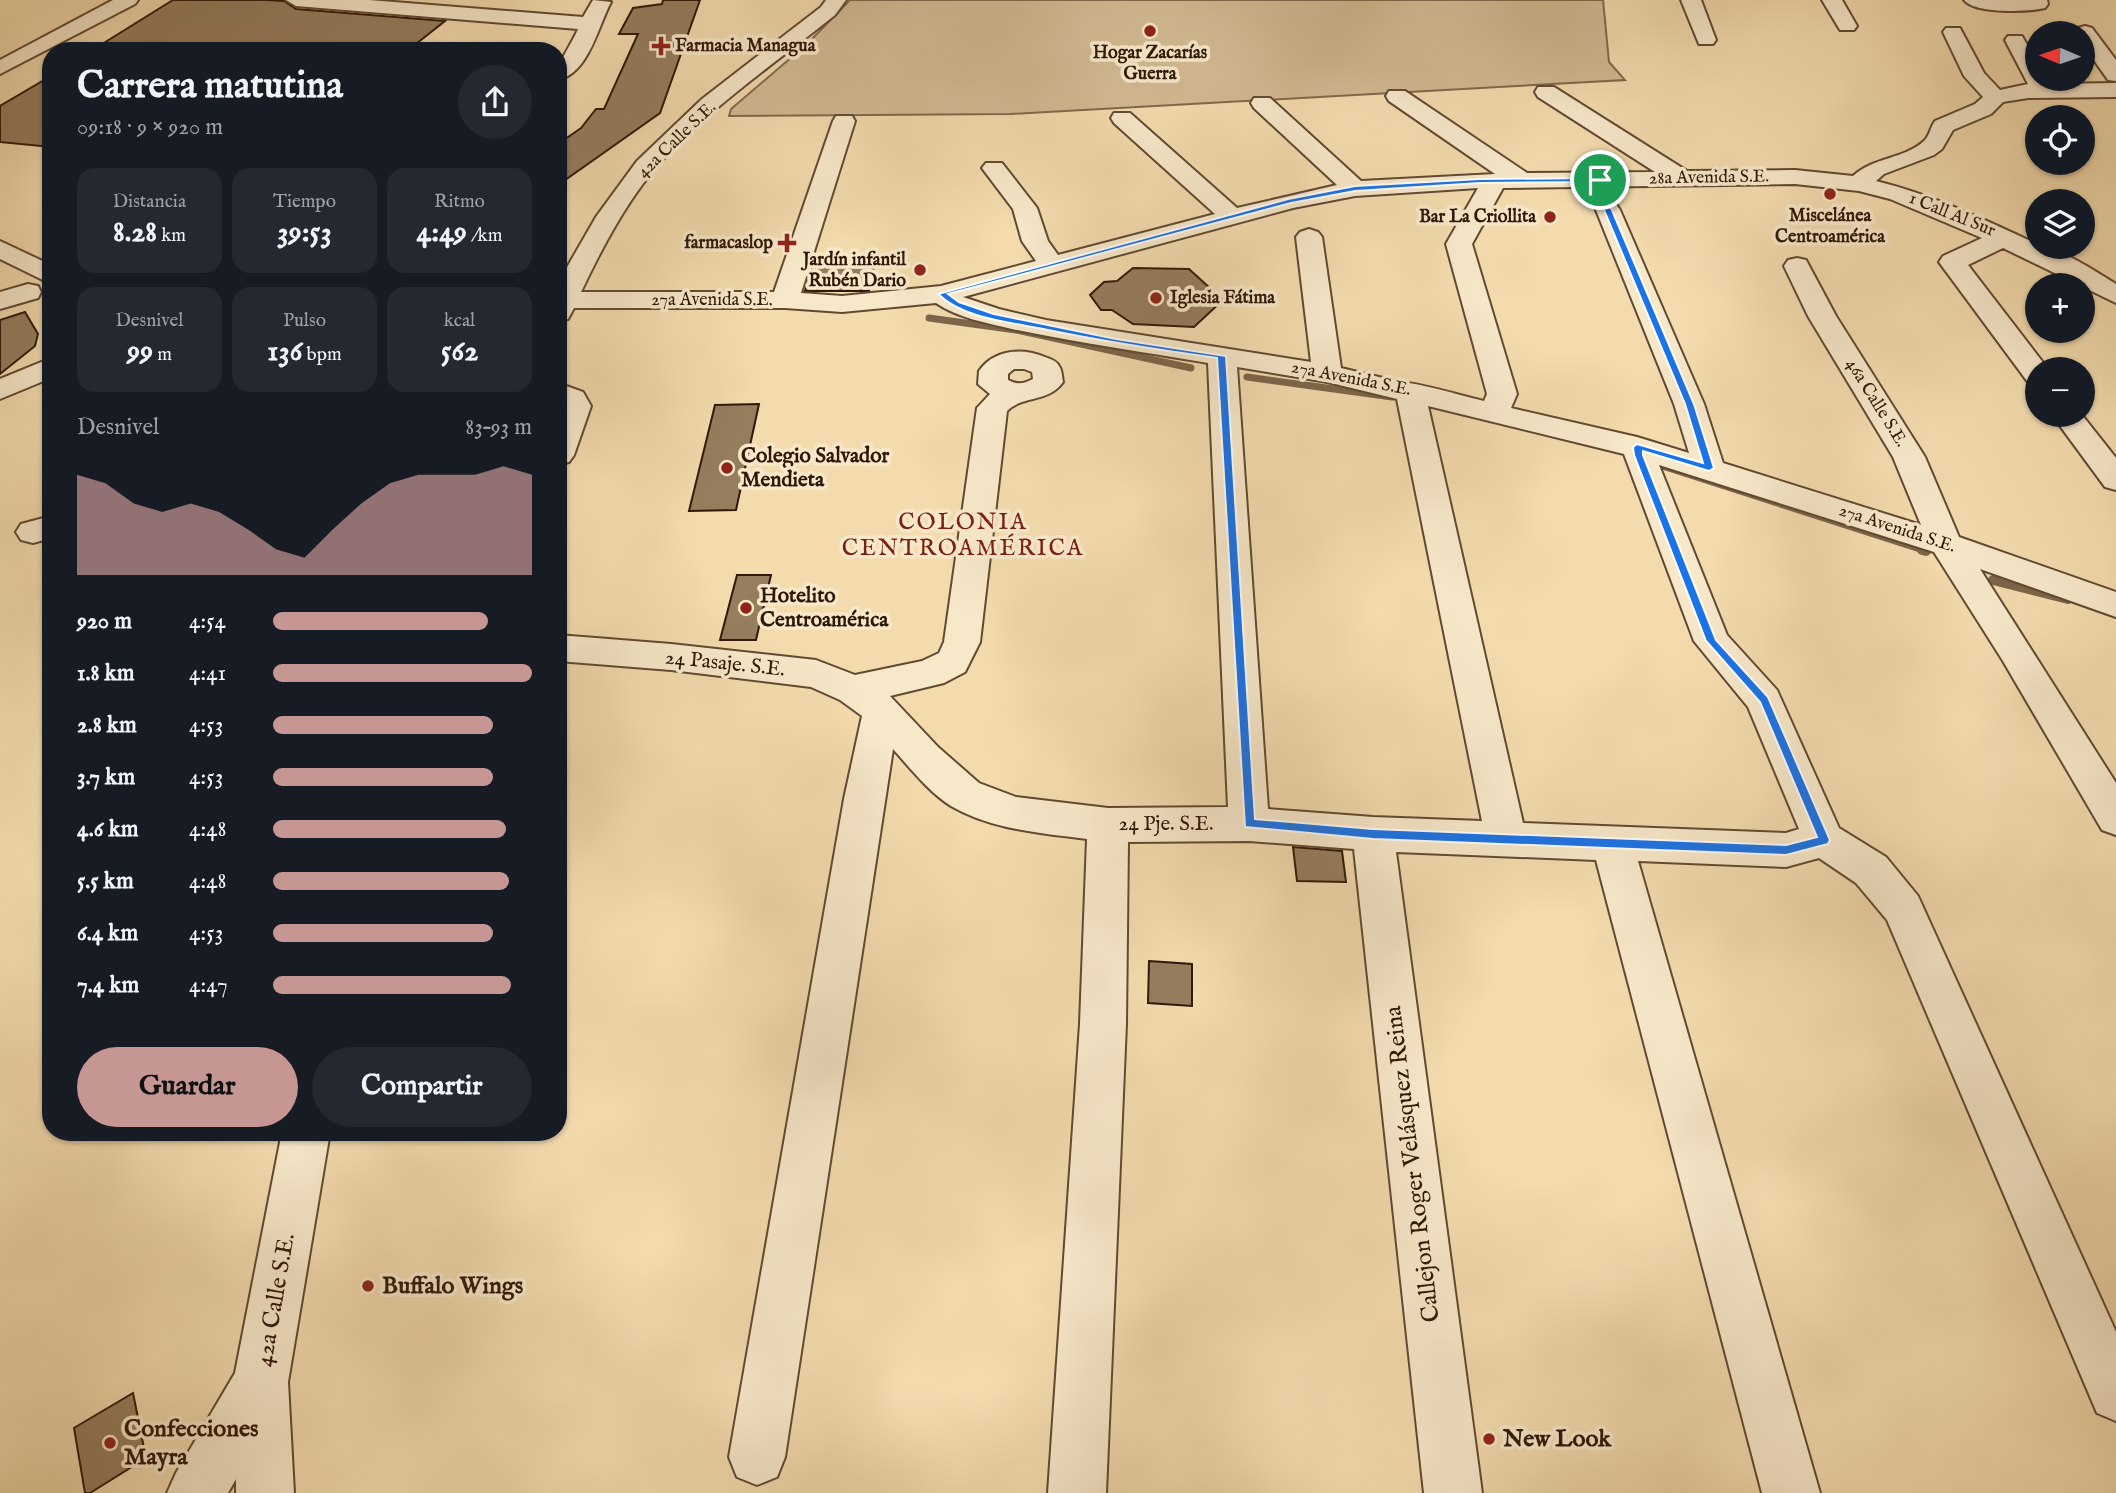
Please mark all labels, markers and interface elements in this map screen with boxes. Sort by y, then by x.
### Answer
north arrow [2025,21,2095,91]
map controls [2025,21,2095,427]
marker: Hogar Zacarías Guerra [1142,23,1158,39]
place label: Farmacia Managua [675,35,817,58]
marker: Farmacia Managua [653,38,669,54]
place label: Hogar Zacarías Guerra [1093,42,1208,86]
text: Carrera matutina [77,63,343,111]
button: share [458,65,532,139]
street label: 42a Calle S.E. [633,97,721,183]
button: locate [2025,105,2095,175]
text: 09:18 · 9 × 920 m [77,113,223,142]
pin [1570,150,1630,210]
icon: arrive [1581,161,1619,199]
street label: 28a Avenida S.E. [1649,165,1769,191]
marker: Miscelánea Centroamérica [1822,186,1838,202]
street label: 1 Call Al Sur [1905,187,1999,243]
button: layers [2025,189,2095,259]
text: Distancia [113,190,186,214]
text: Tiempo [273,190,336,214]
text: Ritmo [434,190,485,214]
place label: Miscelánea Centroamérica [1775,205,1886,249]
place label: Bar La Criollita [1419,206,1537,229]
marker: Bar La Criollita [1542,209,1558,225]
text: 8.28 [113,214,157,252]
text: 39:53 [277,214,332,252]
text: 4:49 [417,214,467,252]
text: km [157,224,186,248]
text: /km [467,224,502,248]
place label: farmacaslop [684,232,773,255]
marker: farmacaslop [779,235,795,251]
place label: Jardín infantil Rubén Dario [801,249,907,293]
marker: Jardín infantil Rubén Dario [912,262,928,278]
button: + [2025,273,2095,343]
place label: Iglesia Fátima [1170,287,1276,310]
street label: 27a Avenida S.E. [651,289,773,312]
marker: Iglesia Fátima [1148,290,1164,306]
text: Desnivel [115,309,184,333]
text: Pulso [283,309,326,333]
text: kcal [444,309,475,333]
text: 99 [127,333,153,371]
text: 136 [267,333,302,371]
text: 562 [441,333,478,371]
text: m [153,343,172,367]
text: bpm [302,343,342,367]
street label: 46a Calle S.E. [1840,354,1912,452]
street label: 27a Avenida S.E. [1289,356,1413,402]
button: − [2025,357,2095,427]
text: Desnivel [77,413,159,442]
text: 83–93 m [465,413,532,442]
place label: Colegio Salvador Mendieta [741,443,889,494]
marker: Colegio Salvador Mendieta [719,460,735,476]
street label: 27a Avenida S.E. [1836,499,1958,559]
district label: COLONIA CENTROAMÉRICA [842,508,1084,563]
place label: Hotelito Centroamérica [760,583,889,634]
marker: Hotelito Centroamérica [738,600,754,616]
text: 920 m [77,607,132,636]
text: 4:54 [189,607,226,636]
street label: 24 Pasaje. S.E. [664,644,786,684]
text: 1.8 km [77,659,135,688]
text: 4:41 [189,659,226,688]
text: 2.8 km [77,711,137,740]
text: 4:53 [189,711,223,740]
text: 3.7 km [77,763,135,792]
text: 4:53 [189,763,223,792]
street label: 24 Pje. S.E. [1119,811,1213,838]
text: 4.6 km [77,815,139,844]
text: 4:48 [189,815,227,844]
text: 5.5 km [77,867,134,896]
text: 4:48 [189,867,227,896]
text: 6.4 km [77,919,138,948]
text: 4:53 [189,919,223,948]
text: 7.4 km [77,971,139,1000]
text: 4:47 [189,971,228,1000]
street label: Callejon Roger Velásquez Reina [1378,1003,1448,1324]
button: Guardar [77,1047,298,1127]
button: Compartir [312,1047,532,1127]
street label: 42a Calle S.E. [249,1231,303,1369]
place label: Buffalo Wings [382,1271,524,1302]
marker: Buffalo Wings [360,1278,376,1294]
place label: Confecciones Mayra [124,1414,259,1473]
place label: New Look [1502,1424,1612,1455]
marker: New Look [1481,1431,1497,1447]
marker: Confecciones Mayra [102,1435,118,1451]

